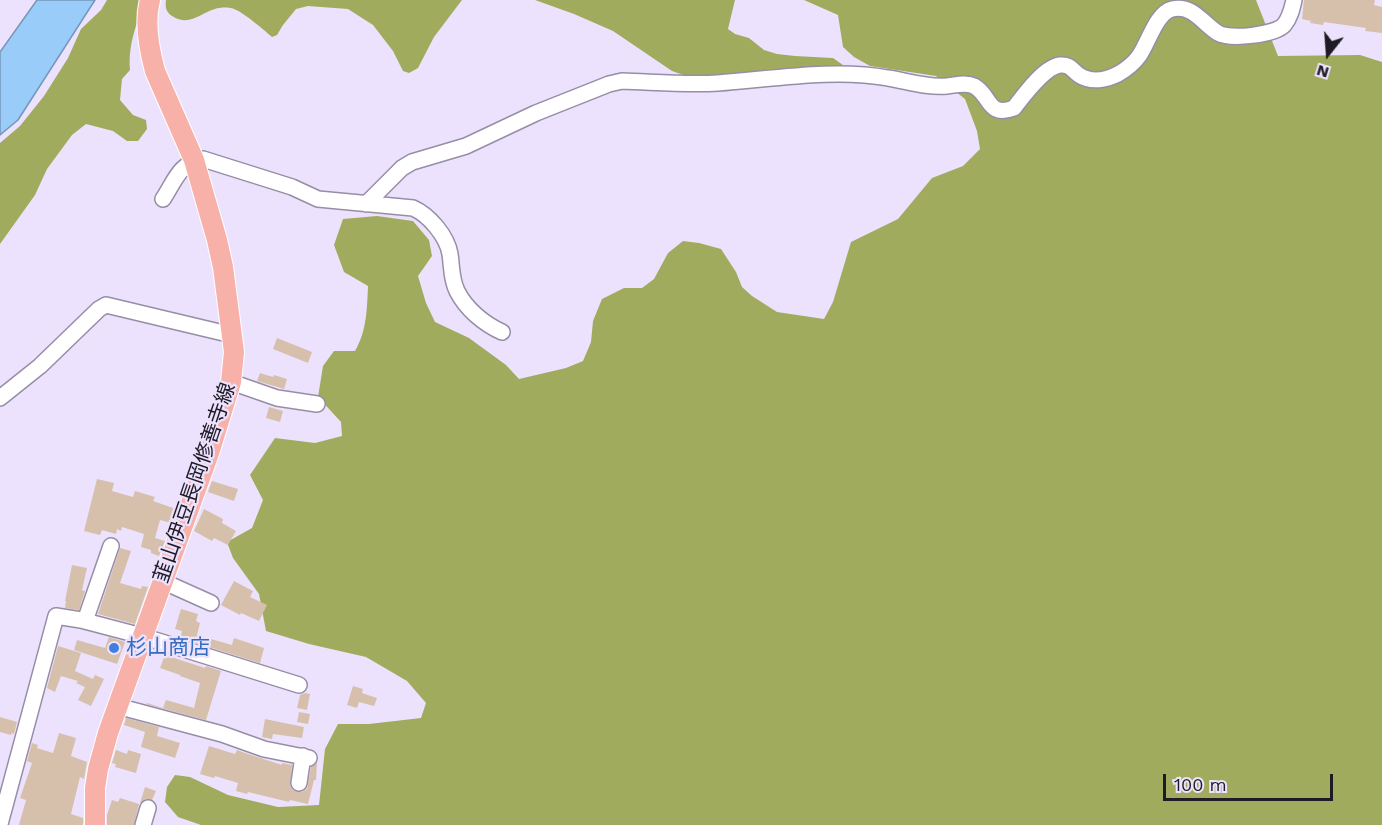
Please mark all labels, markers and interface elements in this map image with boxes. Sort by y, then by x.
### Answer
north arrow [1298,24,1358,84]
text: N [1314,61,1331,83]
street label: 韮山伊豆長岡修善寺線 [149,380,241,586]
place label: 杉山商店 [126,635,210,661]
marker: 杉山商店 [107,641,121,655]
scale bar [1166,762,1336,800]
text: 100 m [1174,774,1227,795]

